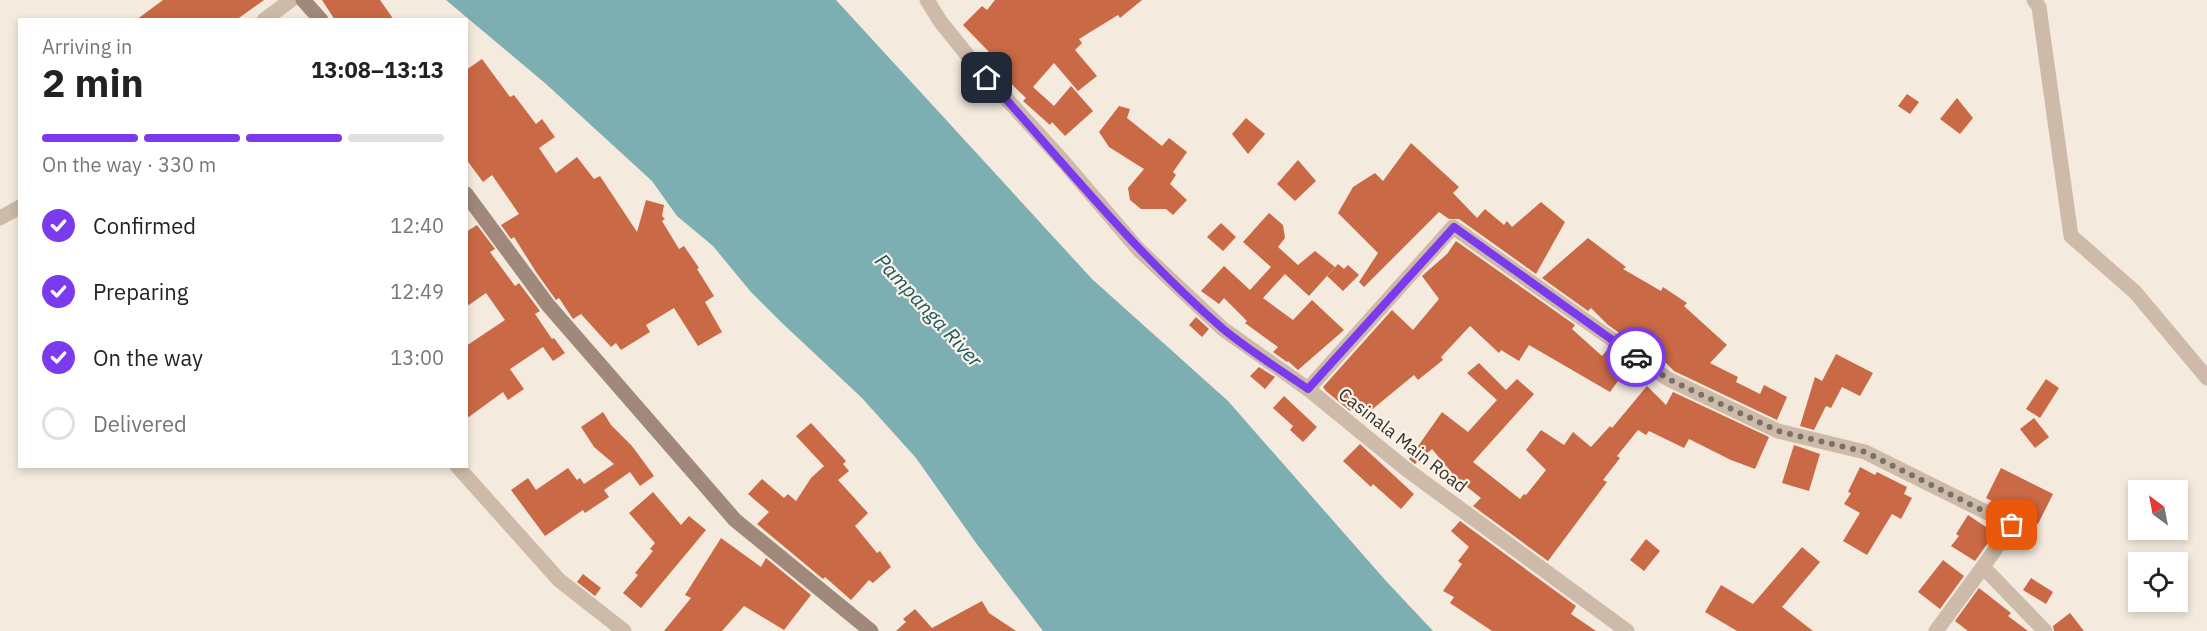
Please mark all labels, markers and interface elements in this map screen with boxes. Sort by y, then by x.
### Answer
text: Arriving in [42,33,132,60]
pin [961,52,1012,103]
text: 13:08–13:13 [311,55,444,84]
text: 2 min [42,57,144,108]
icon: home [970,61,1003,94]
text: On the way · 330 m [42,151,216,178]
icon: check [42,209,75,242]
text: Confirmed [93,211,196,240]
text: 12:40 [390,212,444,239]
water label: Pampanga River [869,247,989,373]
icon: check [42,275,75,308]
text: Preparing [93,277,188,306]
text: 12:49 [390,278,444,305]
courier [1606,327,1666,387]
icon: check [42,341,75,374]
icon: car [1620,341,1653,374]
text: On the way [93,343,203,372]
text: 13:00 [390,344,444,371]
street label: Casinala Main Road [1334,383,1472,497]
text: Delivered [93,409,187,438]
north arrow [2128,480,2188,540]
map controls [2128,480,2188,612]
pin [1986,499,2037,550]
icon: bag [1995,508,2028,541]
button: locate [2128,552,2188,612]

